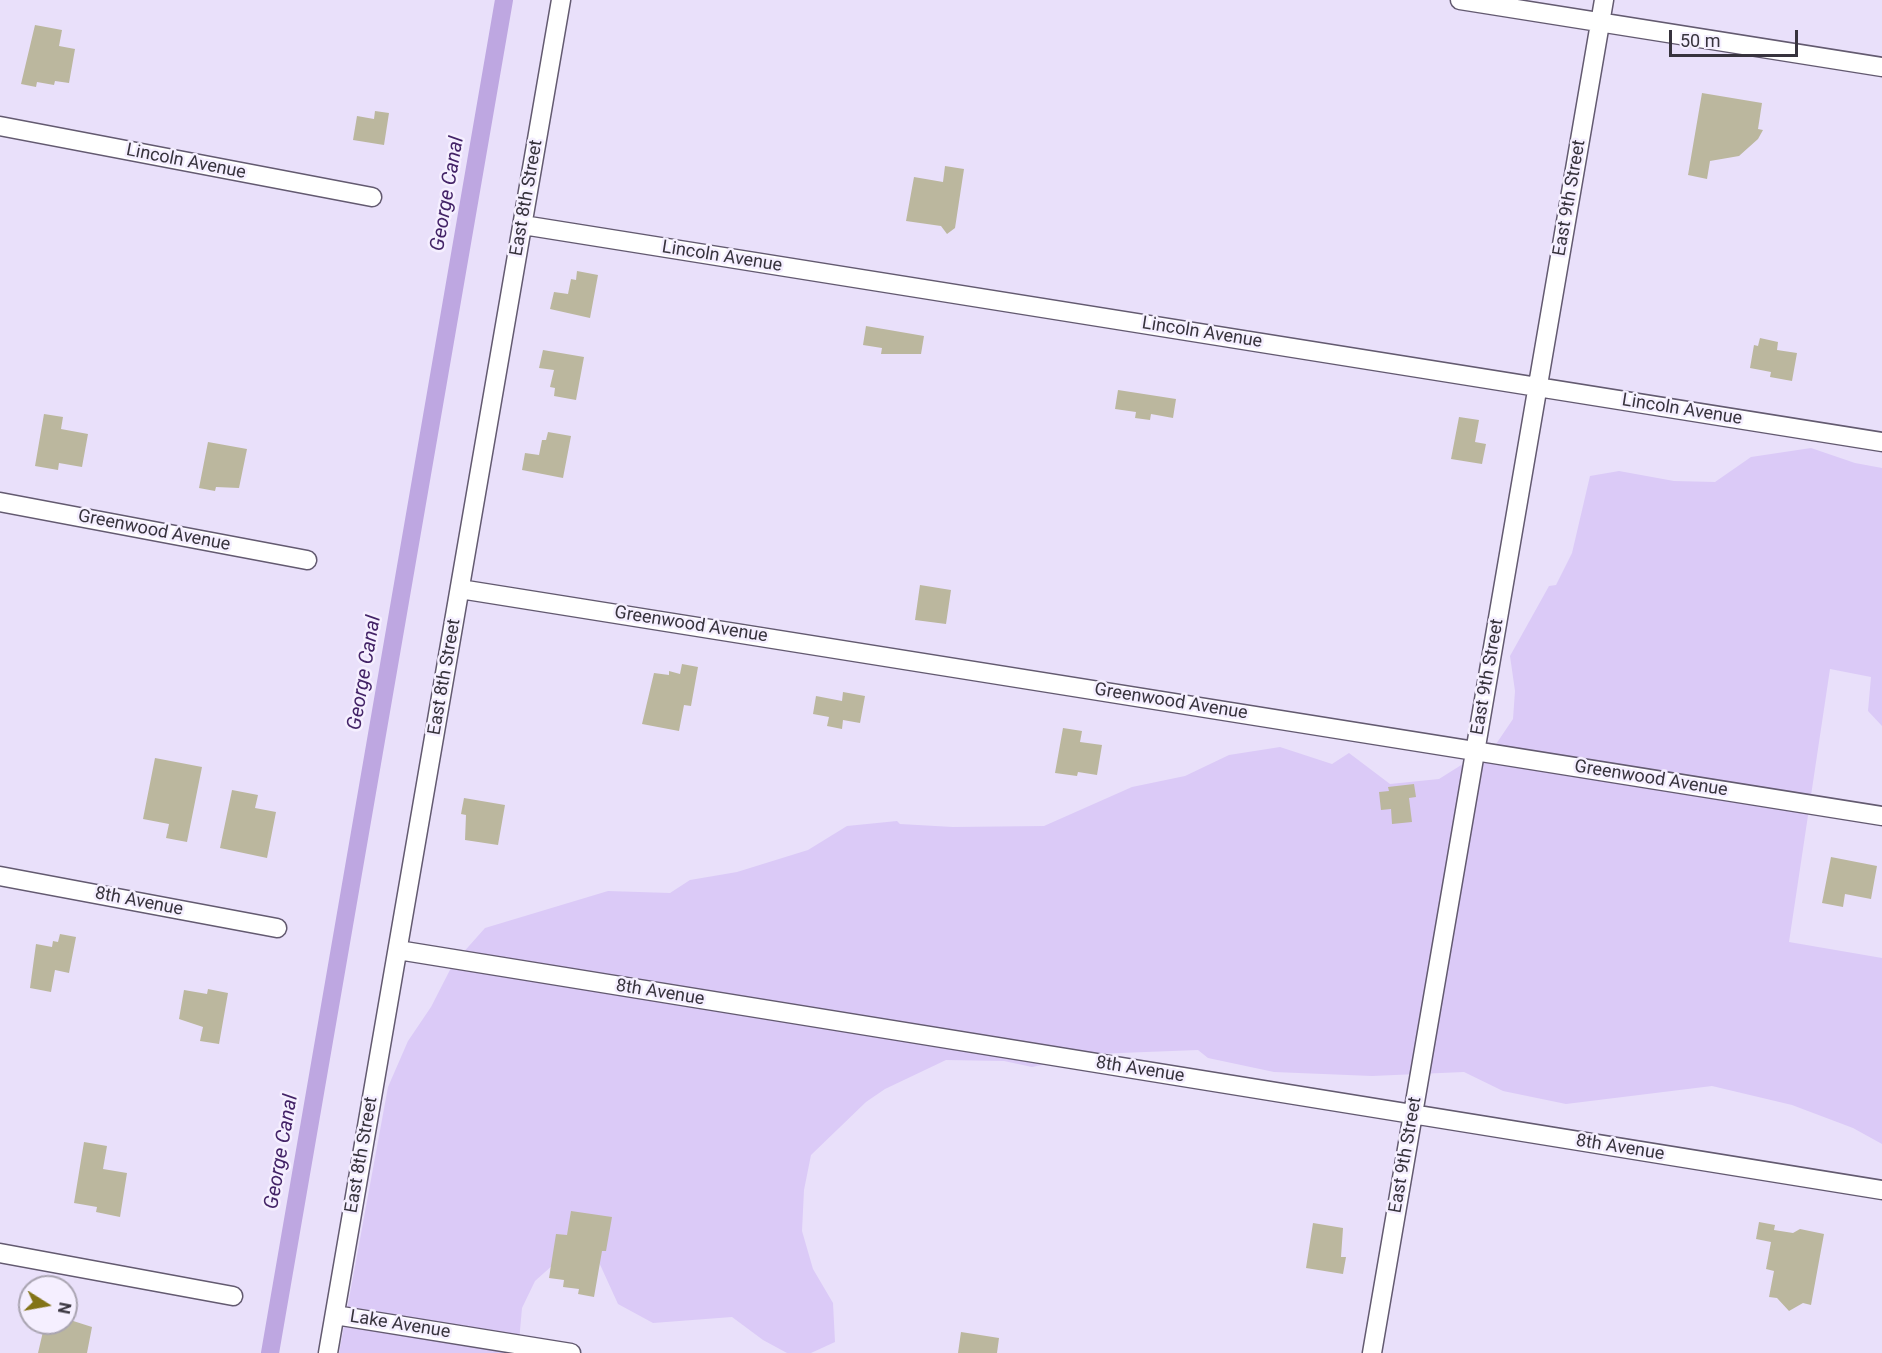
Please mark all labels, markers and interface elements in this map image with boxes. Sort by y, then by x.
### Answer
scale bar [1672,18,1801,56]
text: 50 m [1680,30,1720,51]
water label: George Canal [426,135,470,253]
street label: East 8th Street [506,138,548,258]
street label: East 9th Street [1549,138,1591,258]
street label: Lincoln Avenue [124,140,248,184]
street label: Lincoln Avenue [660,237,784,277]
street label: Lincoln Avenue [1140,313,1264,353]
street label: Lincoln Avenue [1620,390,1744,430]
street label: Greenwood Avenue [76,506,232,556]
street label: Greenwood Avenue [613,602,769,648]
water label: George Canal [343,614,387,732]
street label: East 8th Street [424,617,466,737]
street label: East 9th Street [1467,617,1509,737]
street label: Greenwood Avenue [1093,679,1249,725]
street label: Greenwood Avenue [1573,756,1729,802]
street label: 8th Avenue [93,883,185,921]
street label: 8th Avenue [614,975,706,1011]
street label: 8th Avenue [1094,1052,1186,1088]
water label: George Canal [260,1093,304,1211]
street label: East 8th Street [341,1095,383,1215]
street label: East 9th Street [1385,1095,1427,1215]
street label: 8th Avenue [1574,1130,1666,1166]
north arrow [18,1275,78,1335]
text: N [54,1301,75,1315]
street label: Lake Avenue [348,1306,452,1344]

